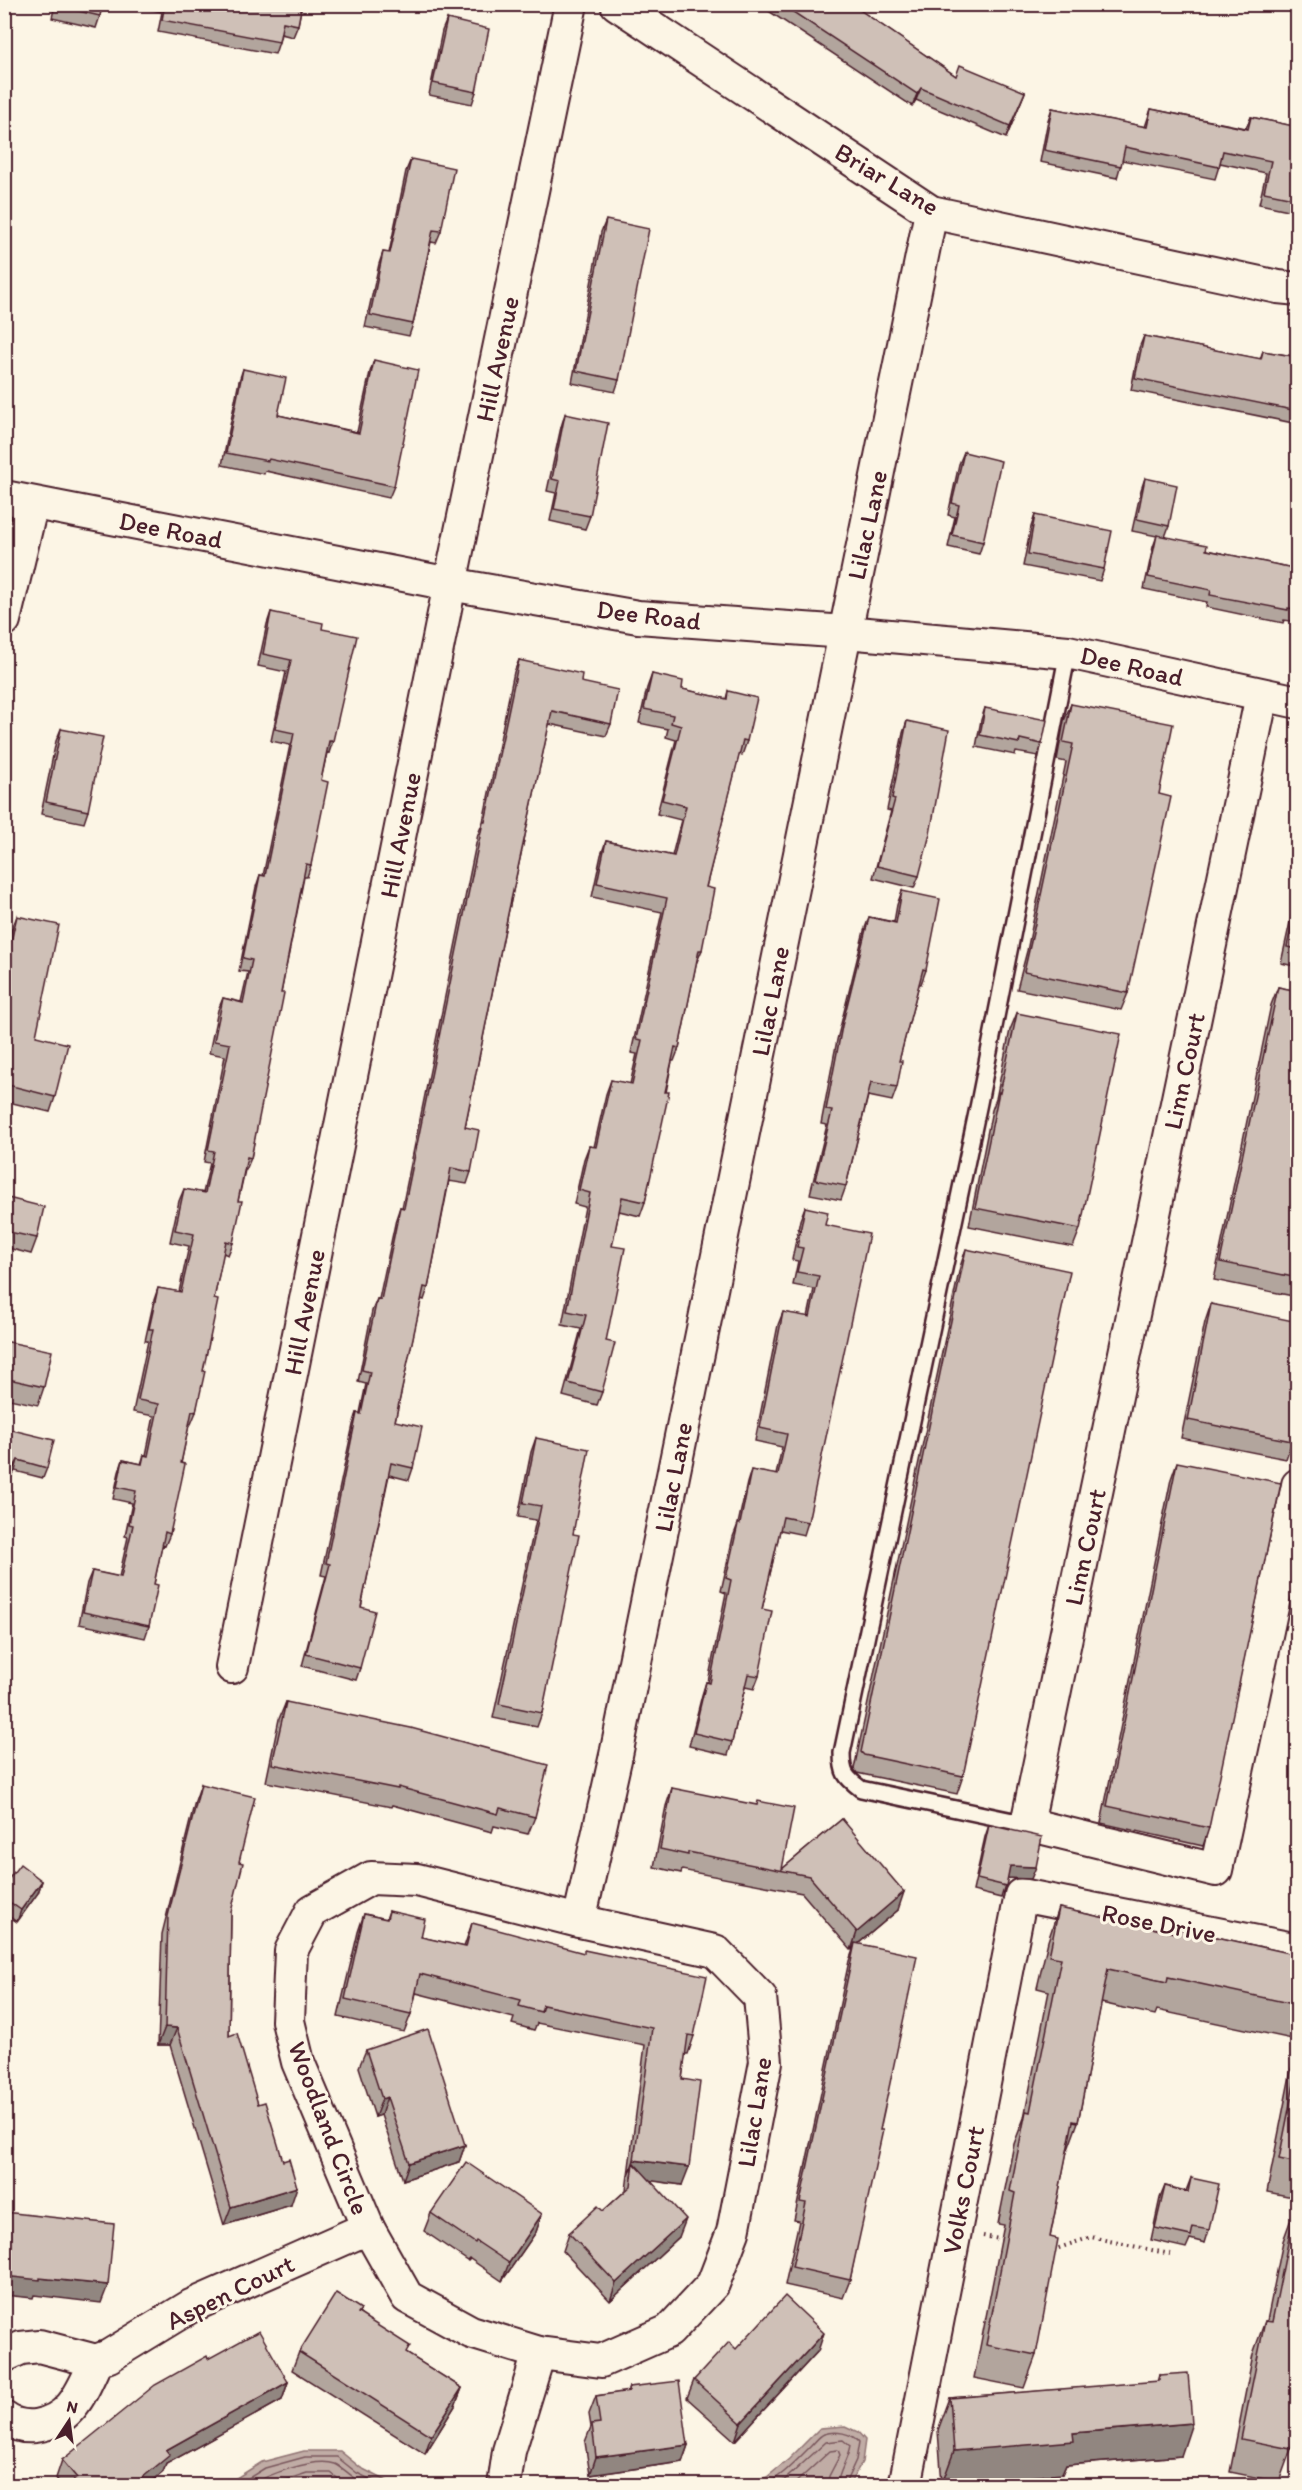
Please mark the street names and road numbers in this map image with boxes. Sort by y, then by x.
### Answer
street label: Briar Lane [829,135,945,223]
street label: Hill Avenue [468,293,526,425]
street label: Lilac Lane [840,467,894,583]
street label: Dee Road [116,504,226,556]
street label: Dee Road [595,593,704,637]
street label: Dee Road [1077,639,1187,694]
street label: Hill Avenue [372,769,428,901]
street label: Lilac Lane [744,943,796,1059]
street label: Linn Court [1156,1009,1212,1132]
street label: Hill Avenue [276,1246,332,1378]
street label: Lilac Lane [647,1419,699,1535]
street label: Linn Court [1057,1485,1113,1608]
street label: Rose Drive [1099,1896,1219,1950]
street label: Woodland Circle [281,2037,377,2219]
street label: Lilac Lane [729,2054,779,2170]
street label: Volks Court [935,2123,991,2257]
street label: Aspen Court [161,2247,299,2337]

